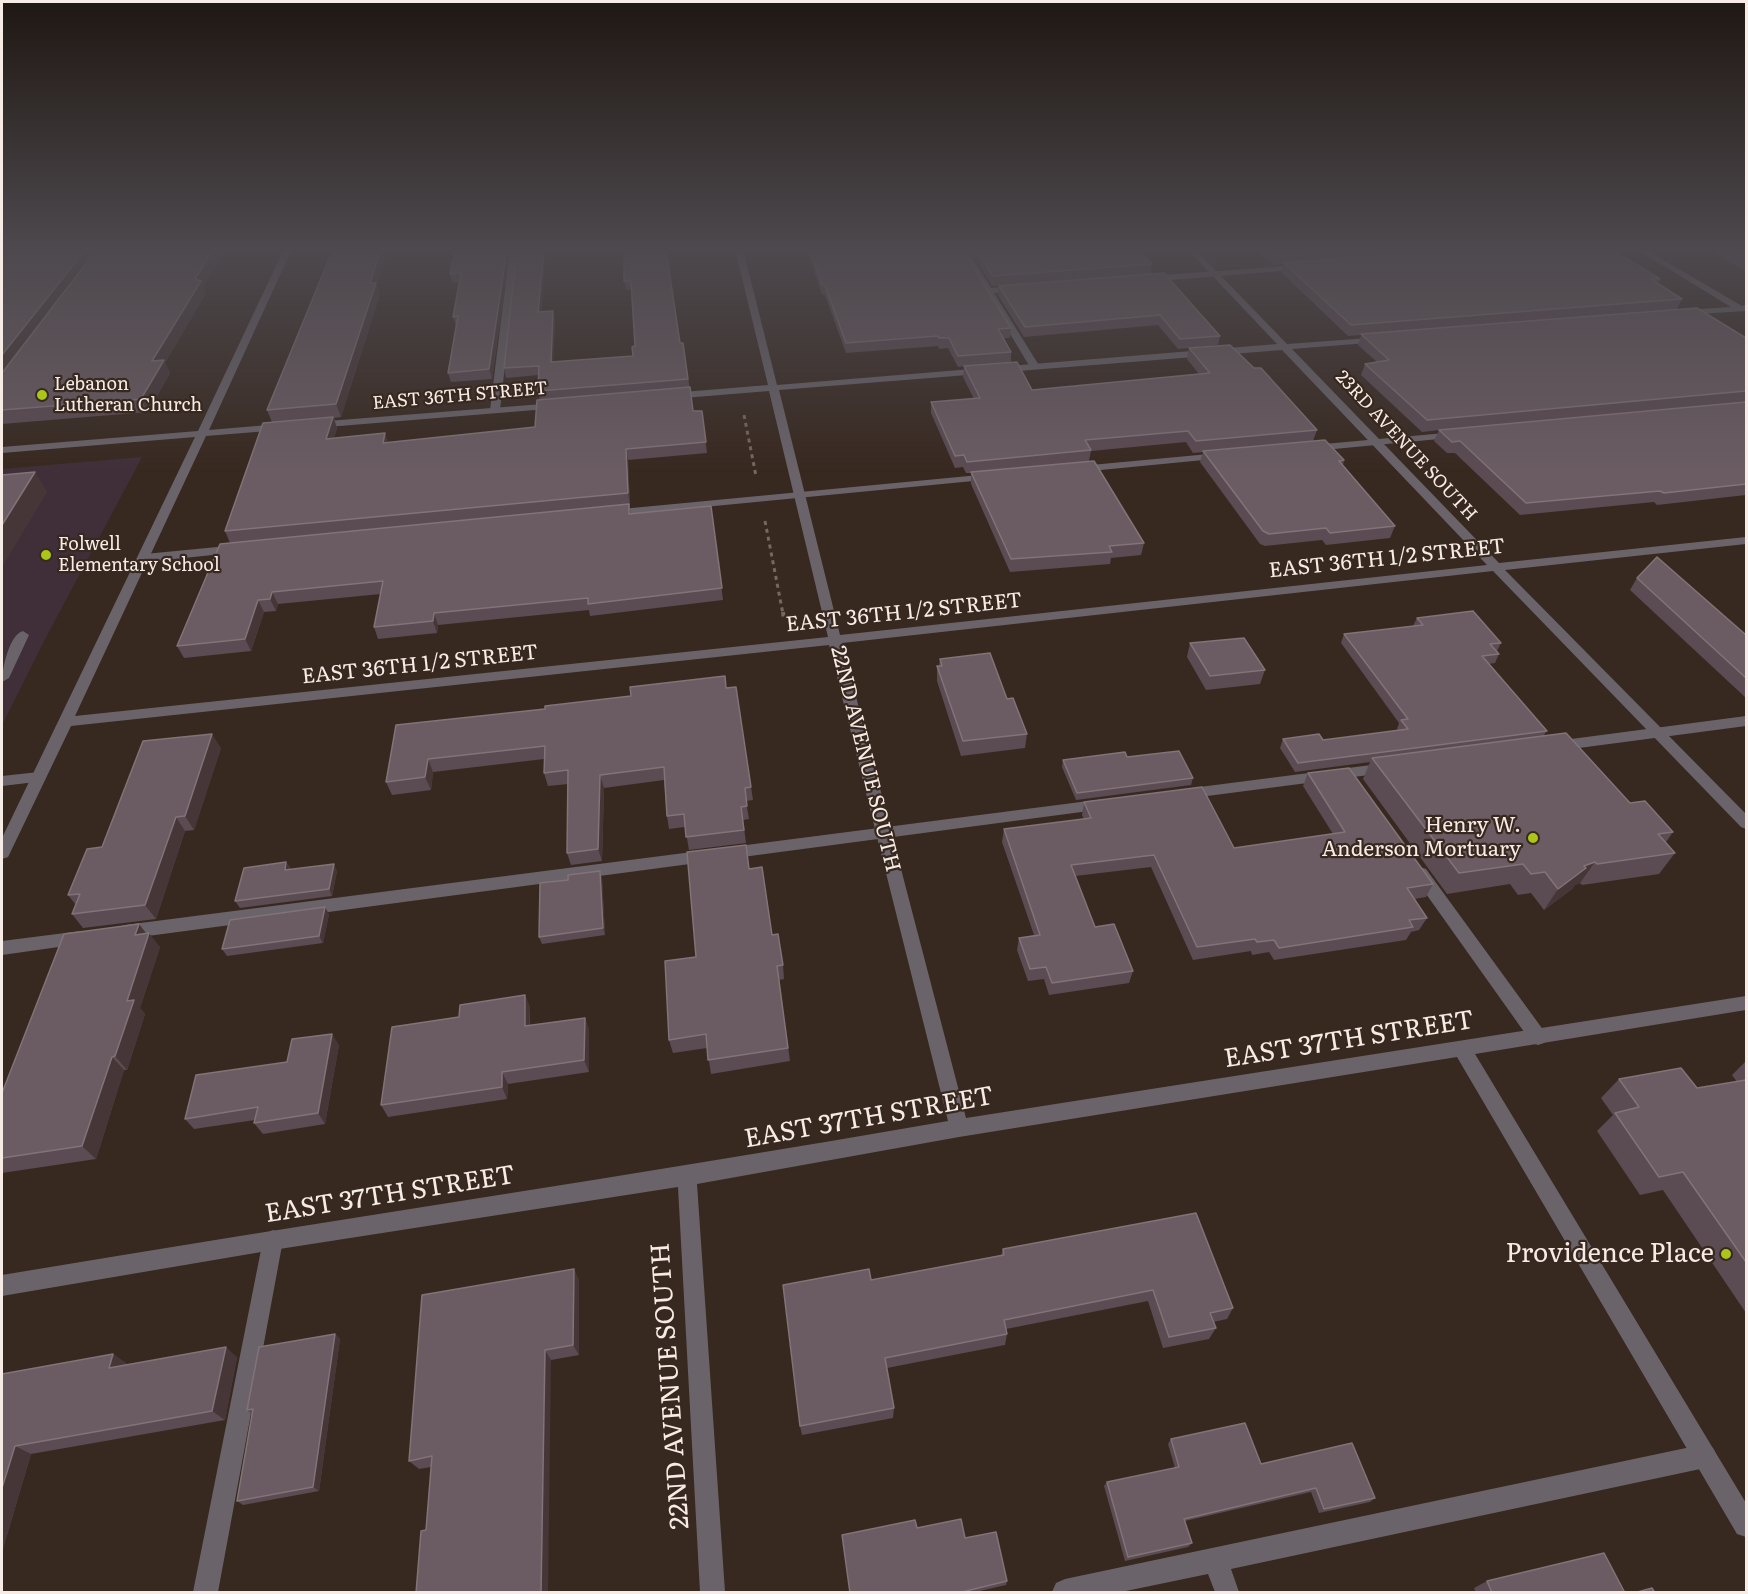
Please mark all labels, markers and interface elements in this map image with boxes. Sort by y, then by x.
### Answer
street label: 23RD AVENUE SOUTH [1331,366,1481,526]
place label: Lebanon Lutheran Church [54,374,202,416]
street label: EAST 36TH STREET [371,378,549,414]
marker: Lebanon Lutheran Church [35,388,49,402]
place label: Folwell Elementary School [58,534,220,576]
street label: EAST 36TH 1/2 STREET [1268,534,1506,584]
marker: Folwell Elementary School [39,548,53,562]
street label: EAST 36TH 1/2 STREET [785,588,1023,638]
street label: EAST 36TH 1/2 STREET [301,640,539,690]
street label: 22ND AVENUE SOUTH [825,643,905,875]
place label: Henry W. Anderson Mortuary [1322,813,1521,863]
marker: Henry W. Anderson Mortuary [1526,831,1540,845]
street label: EAST 37TH STREET [1222,1005,1476,1075]
street label: EAST 37TH STREET [742,1081,996,1155]
street label: EAST 37TH STREET [263,1160,517,1230]
place label: Providence Place [1505,1238,1714,1270]
street label: 22ND AVENUE SOUTH [645,1242,697,1530]
marker: Providence Place [1719,1247,1733,1261]

